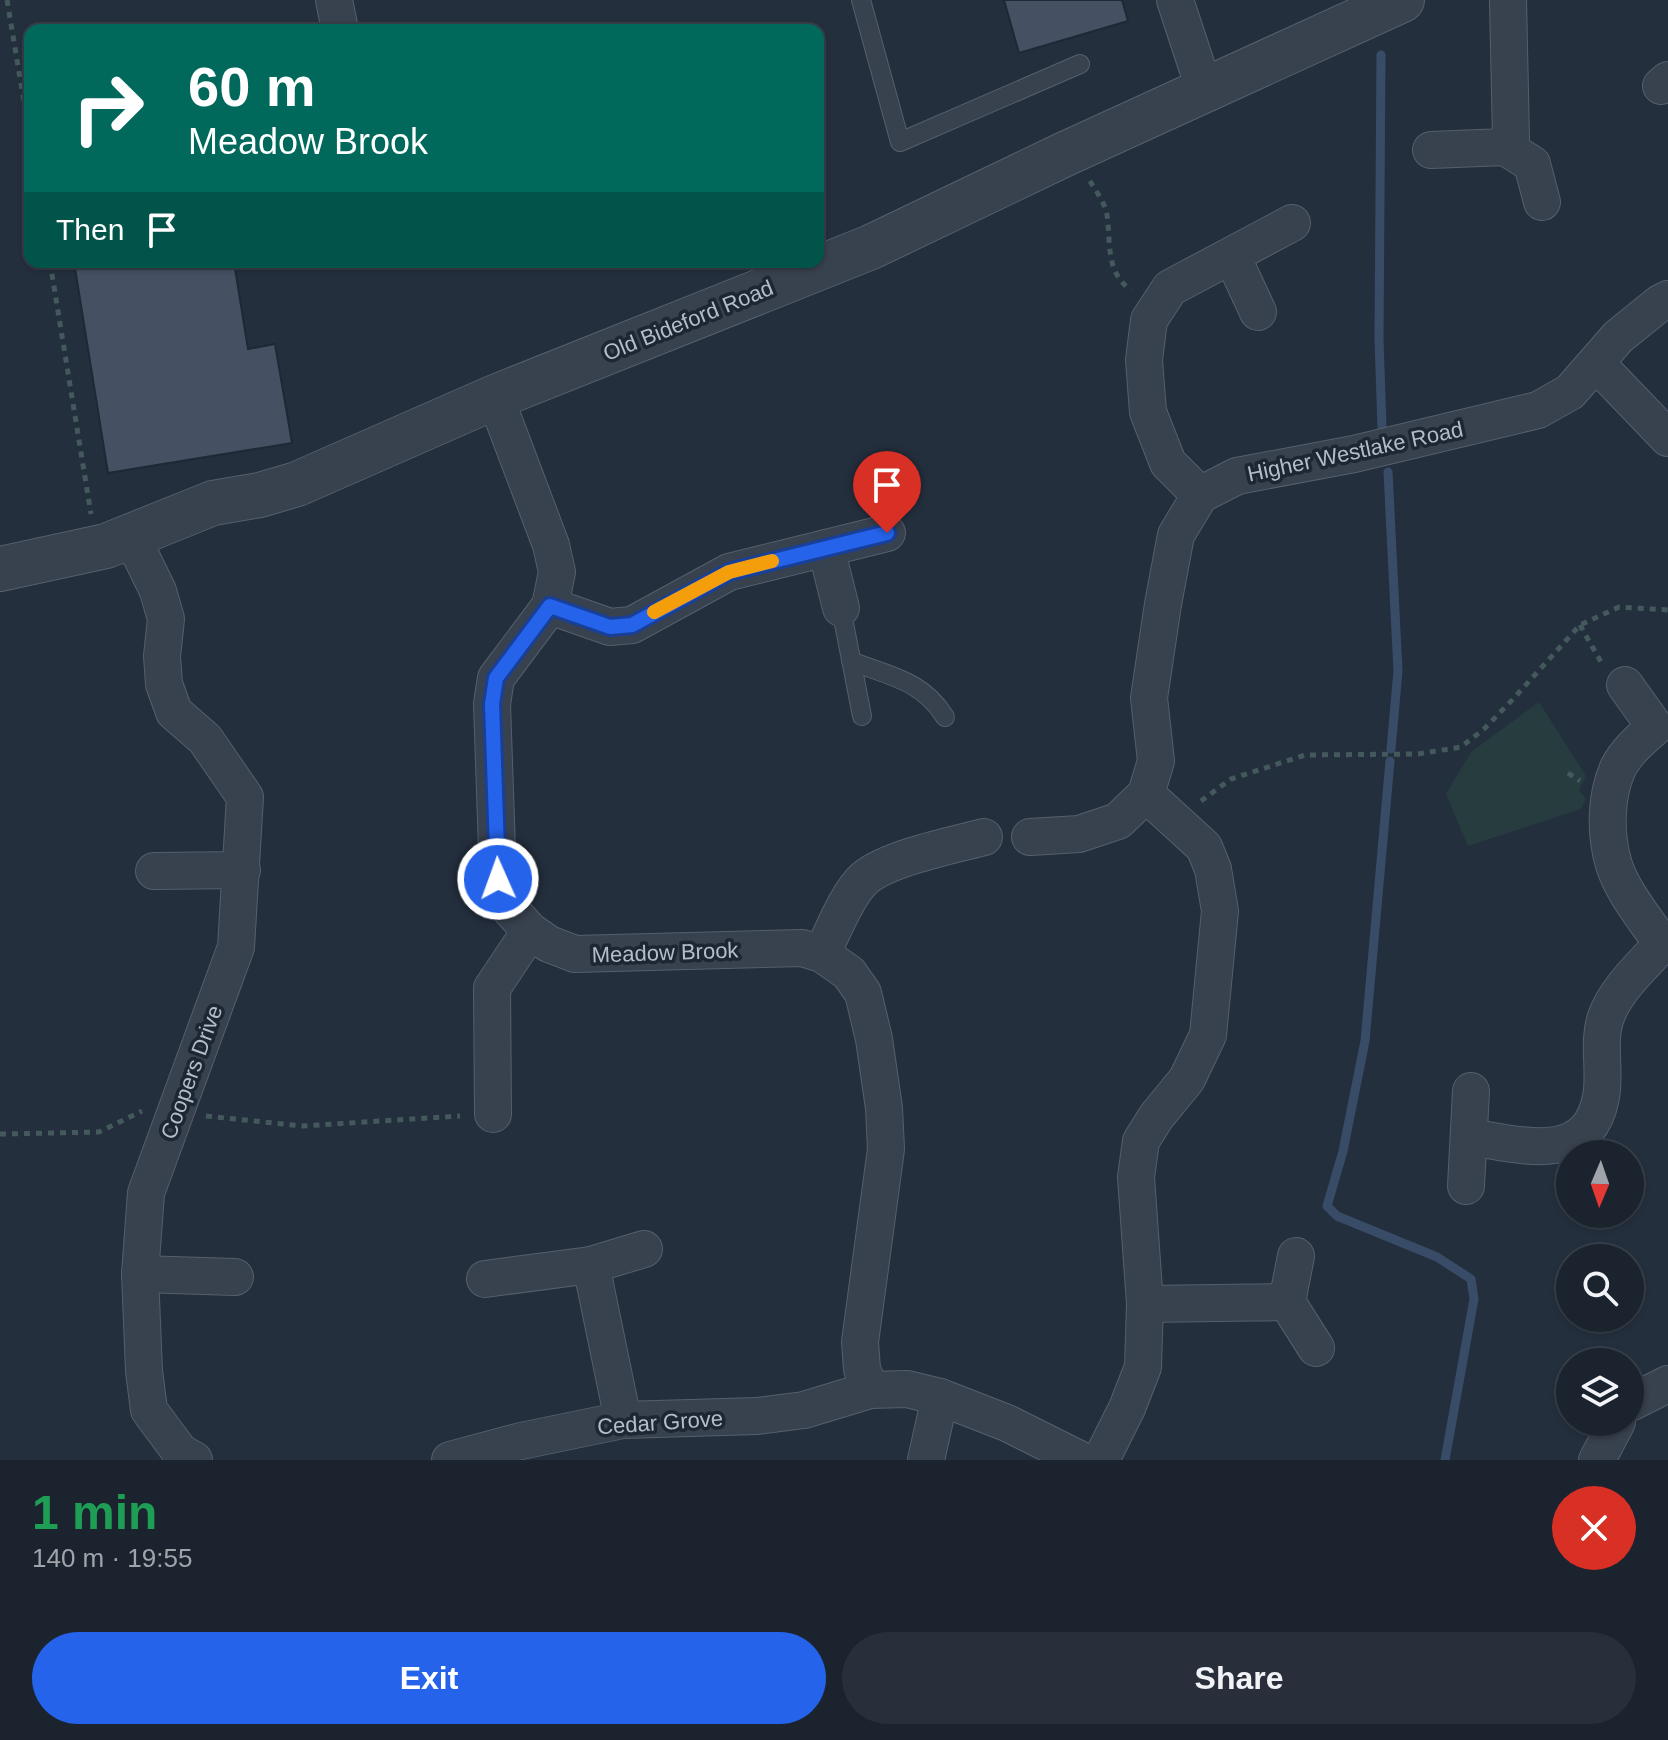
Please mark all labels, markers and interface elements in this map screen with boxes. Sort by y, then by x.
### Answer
text: 60 m [188,55,316,118]
icon: right [56,56,160,160]
text: Meadow Brook [188,121,428,162]
icon: arrive [140,208,184,252]
text: Then [56,213,124,246]
street label: Old Bideford Road [600,275,777,366]
street label: Higher Westlake Road [1245,416,1465,487]
pin [853,451,921,533]
icon: arrive [865,463,909,507]
position arrow [456,837,540,921]
street label: Meadow Brook [591,937,740,968]
street label: Coopers Drive [156,1002,227,1143]
north arrow [1556,1140,1644,1228]
map controls [1556,1140,1644,1436]
button: search [1556,1244,1644,1332]
button: layers [1556,1348,1644,1436]
street label: Cedar Grove [596,1406,724,1439]
text: 1 min [32,1486,157,1539]
button: close [1552,1486,1636,1570]
text: 140 m · 19:55 [32,1543,192,1573]
button: Exit [32,1632,826,1724]
button: Share [842,1632,1636,1724]

